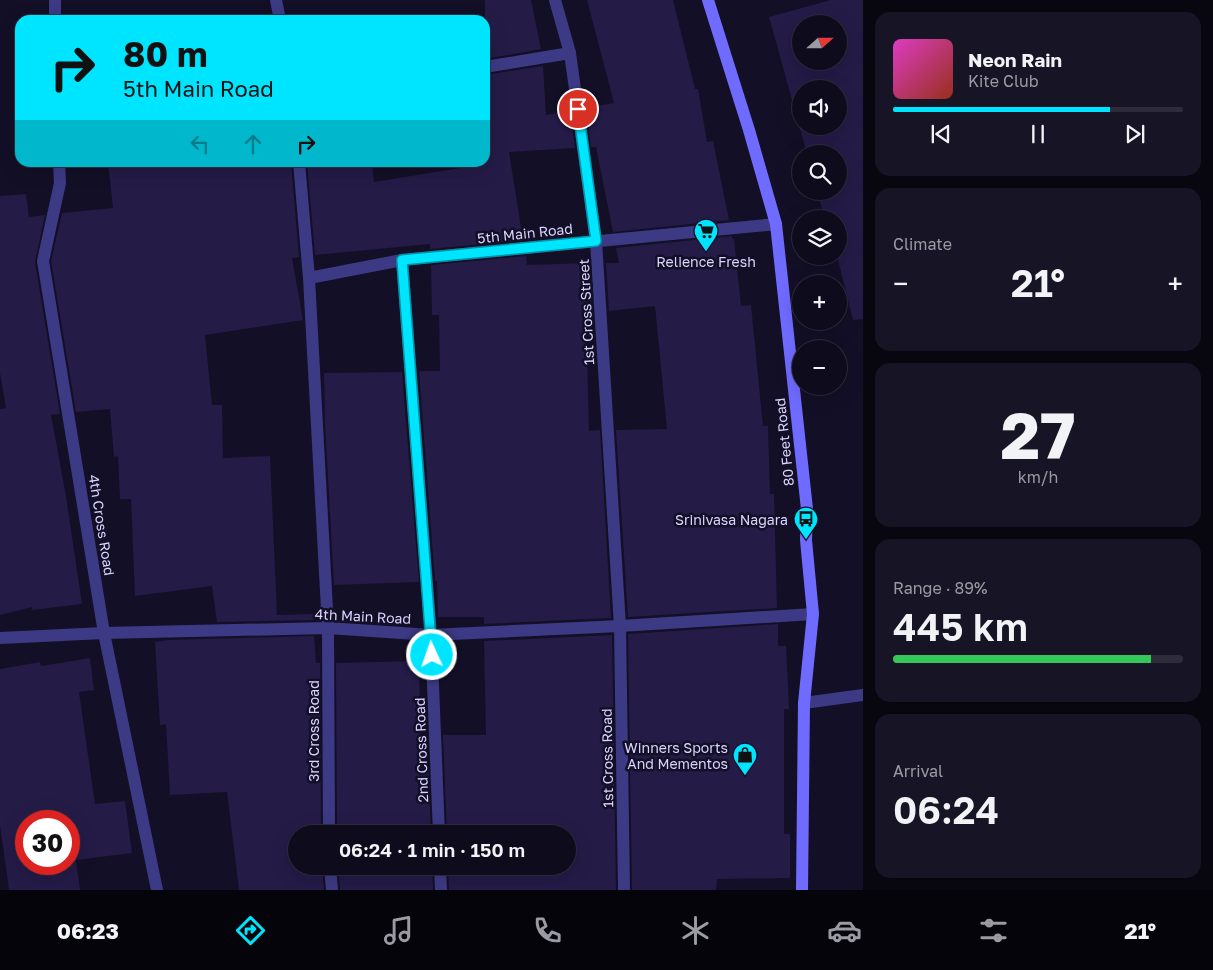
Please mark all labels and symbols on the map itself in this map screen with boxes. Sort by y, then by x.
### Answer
north arrow [792,15,848,70]
pin [557,88,599,130]
supermarket icon: Relience Fresh [693,218,719,252]
street label: 5th Main Road [476,220,574,246]
place label: Relience Fresh [656,253,756,270]
street label: 1st Cross Street [575,258,597,366]
street label: 80 Feet Road [771,397,797,487]
street label: 4th Cross Road [86,473,118,577]
bus stop icon: Srinivasa Nagara [793,506,819,540]
place label: Srinivasa Nagara [675,511,788,528]
street label: 4th Main Road [314,605,412,627]
position arrow [405,628,457,680]
street label: 3rd Cross Road [305,680,322,782]
street label: 2nd Cross Road [411,697,431,803]
street label: 1st Cross Road [598,708,616,808]
place label: Winners Sports And Mementos [624,739,728,772]
shop icon: Winners Sports And Mementos [732,742,758,776]
speed limit sign: 30 [15,810,80,875]

